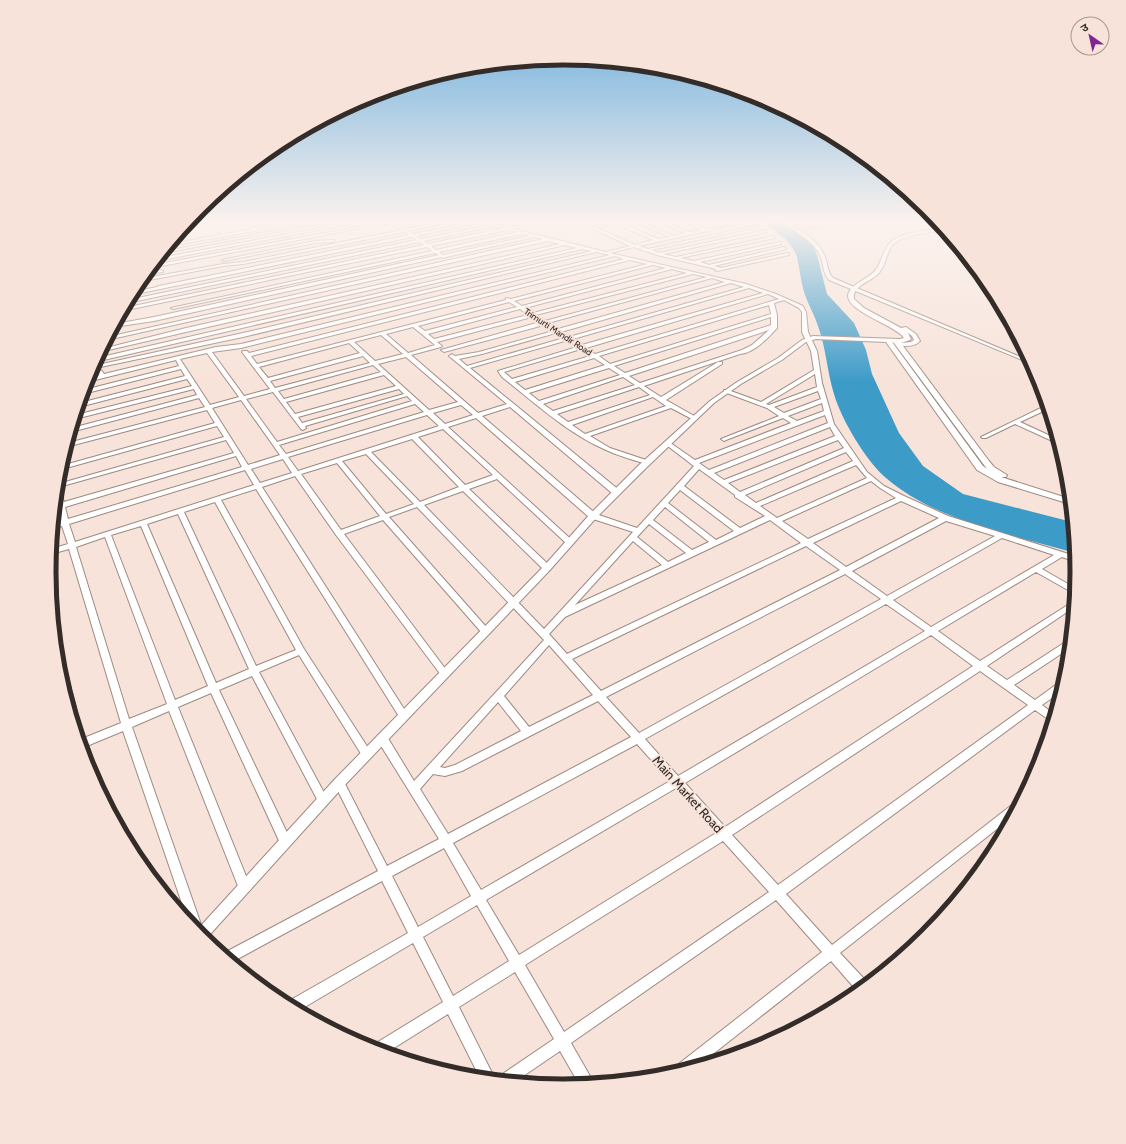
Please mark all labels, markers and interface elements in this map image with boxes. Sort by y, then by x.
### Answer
north arrow [1070,16,1110,56]
text: उ [1078,20,1091,35]
street label: Trimurti Mandir Road [522,305,594,358]
street label: Main Market Road [649,752,727,836]

